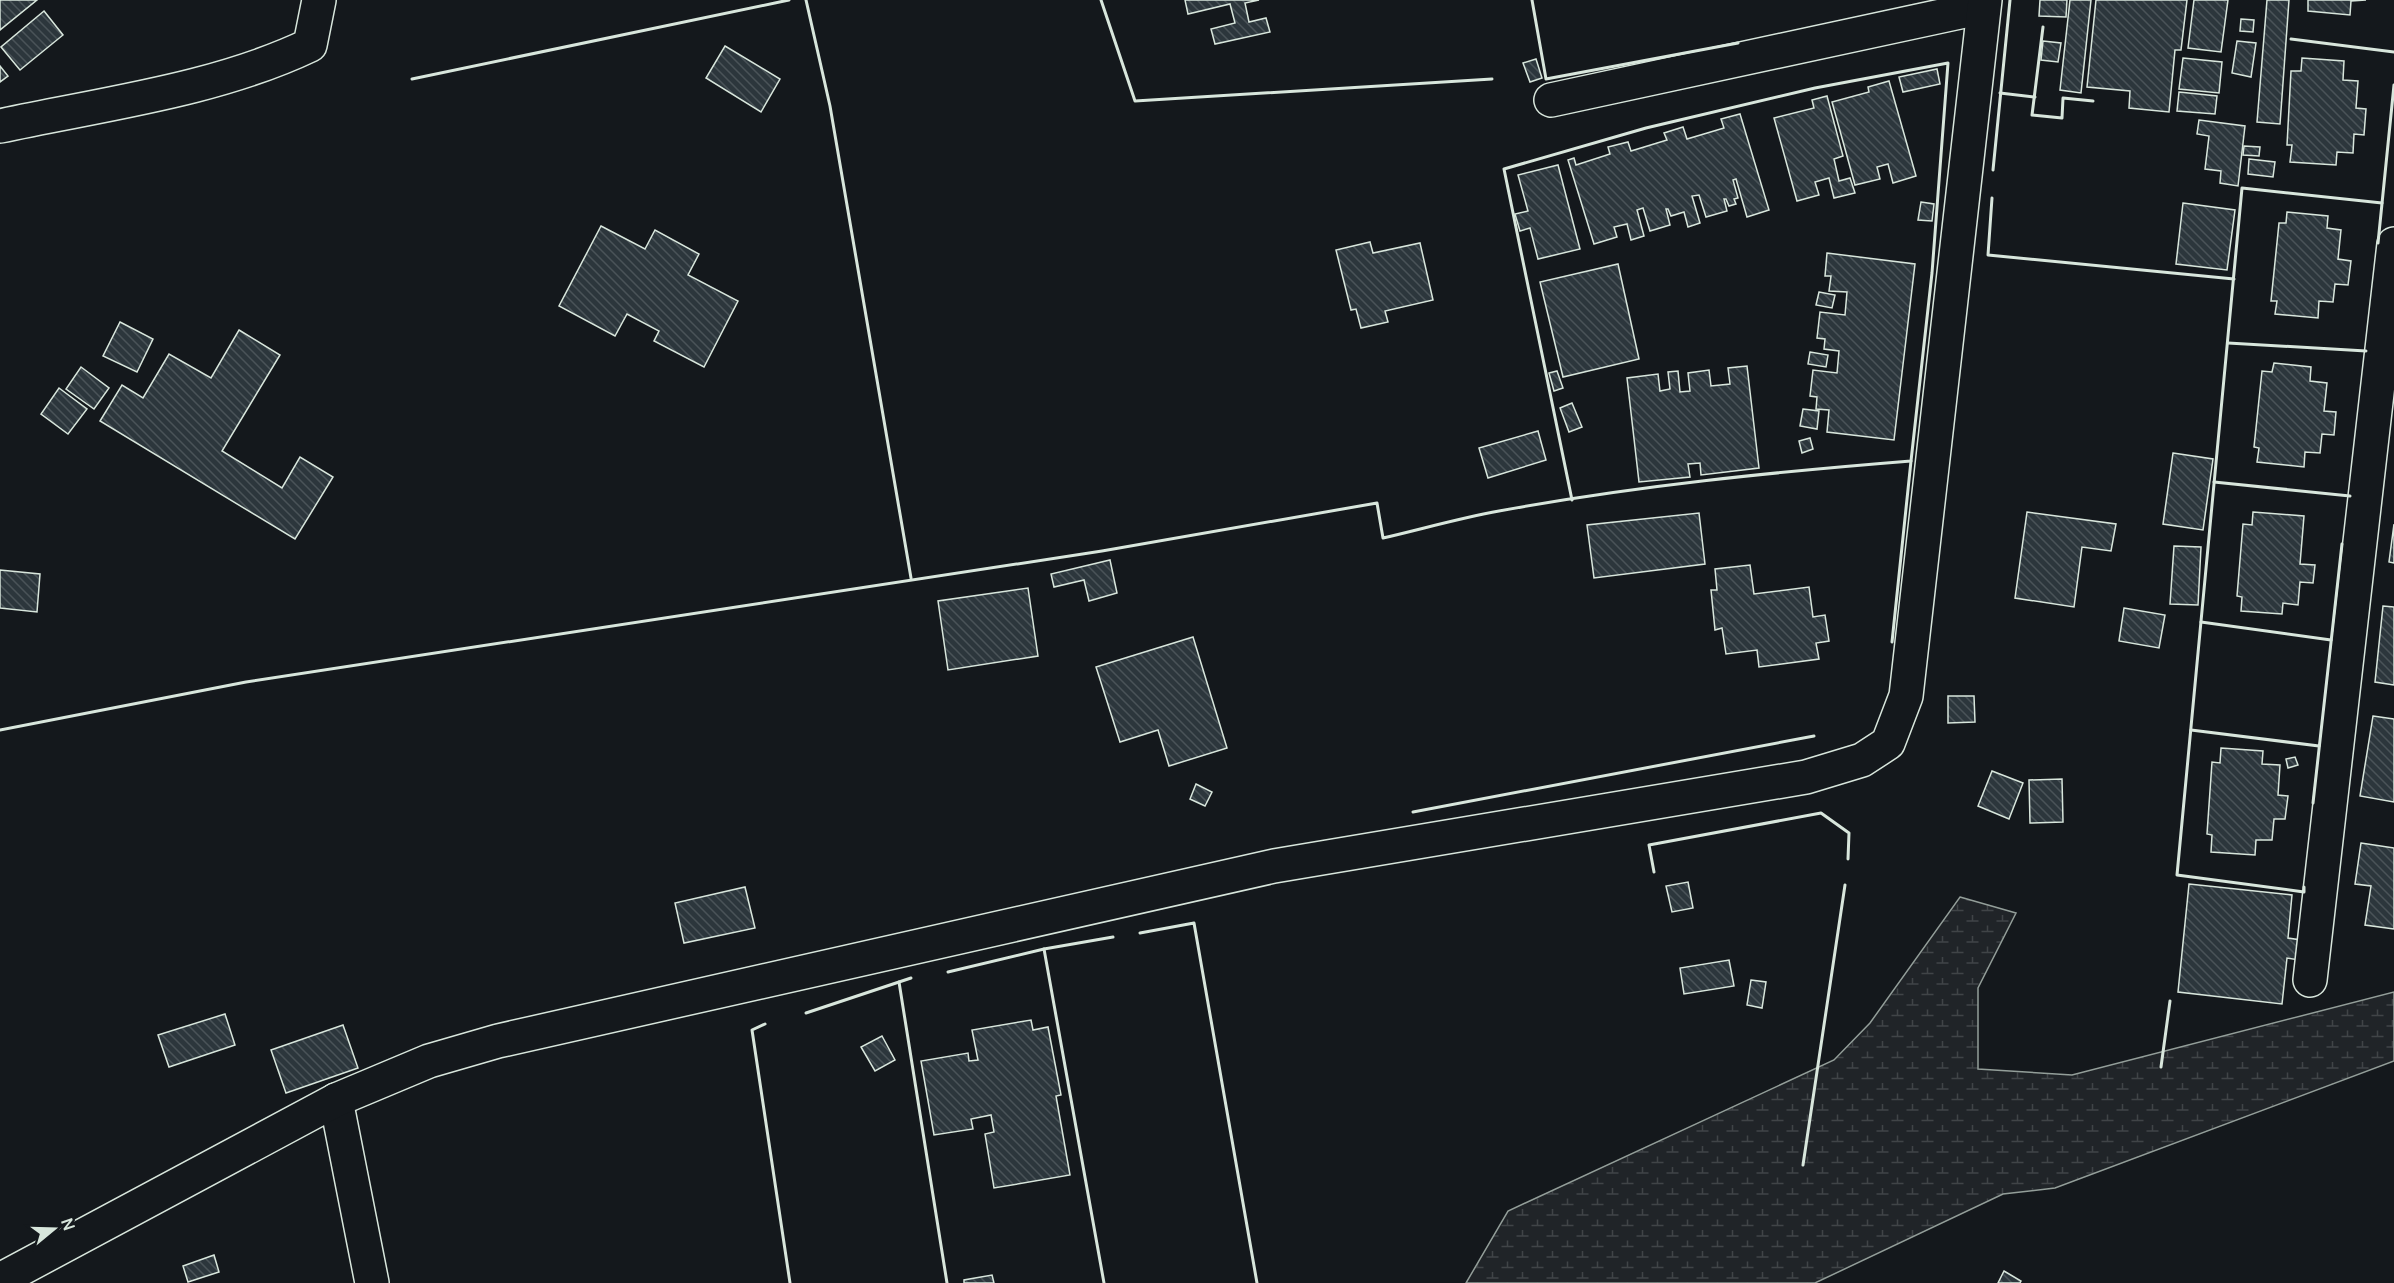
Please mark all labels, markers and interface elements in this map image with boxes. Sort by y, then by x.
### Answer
north arrow [24,1199,84,1259]
text: N [56,1215,80,1233]

